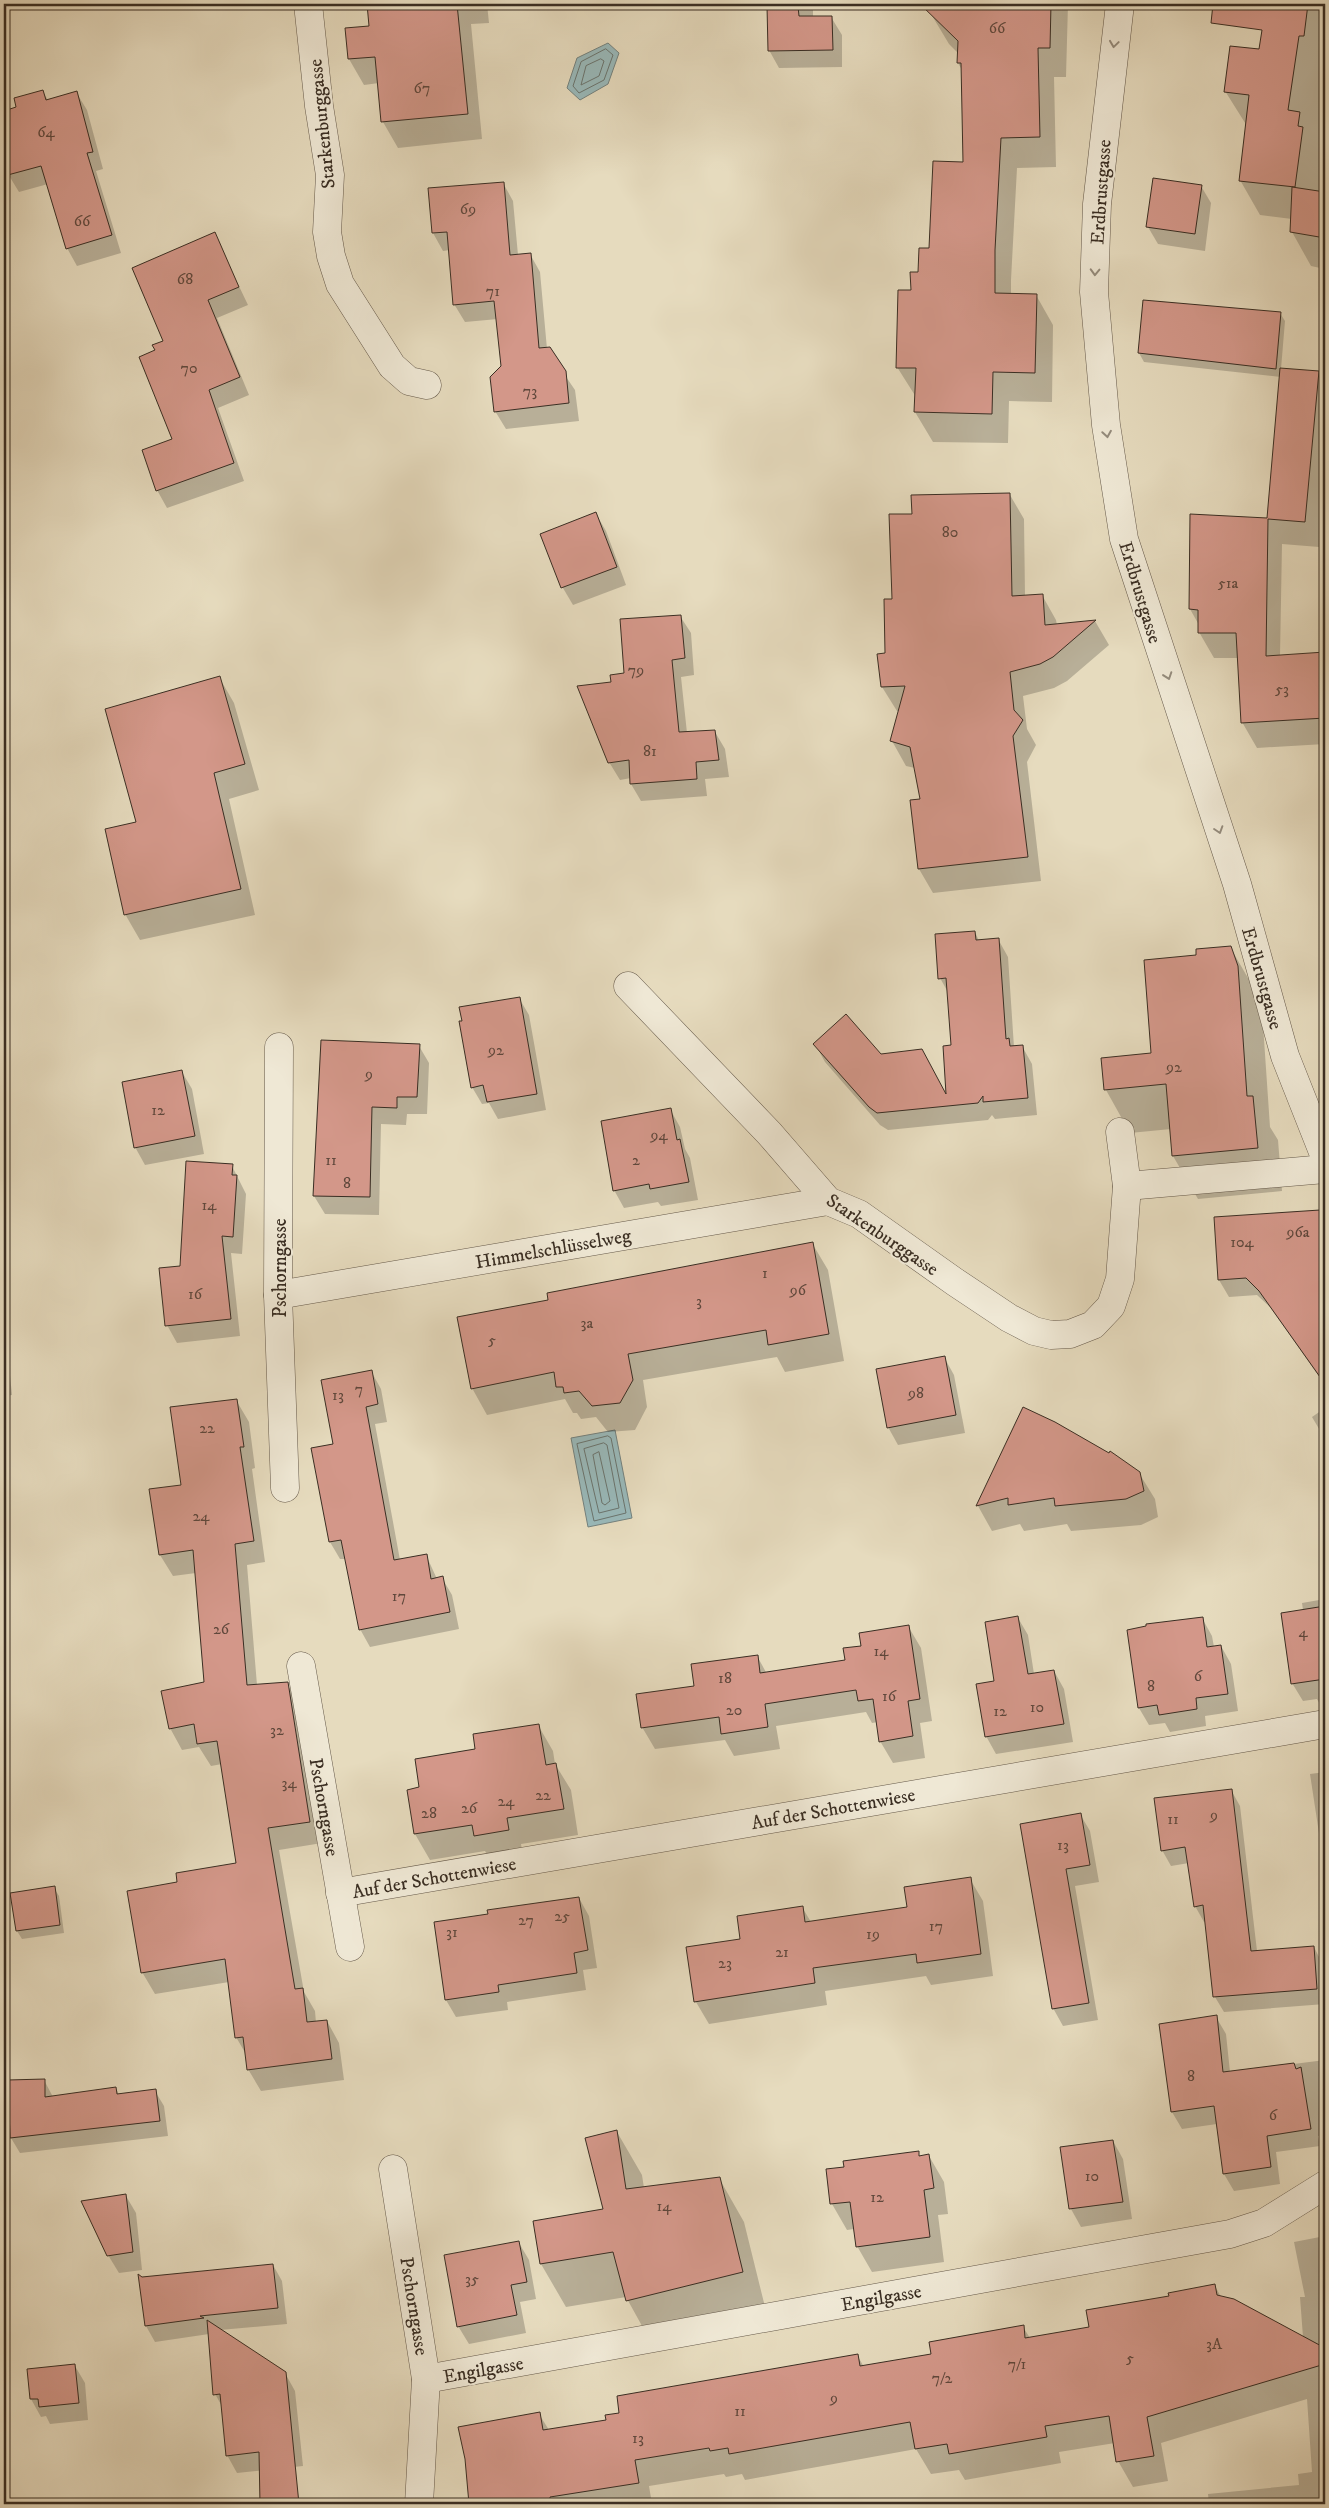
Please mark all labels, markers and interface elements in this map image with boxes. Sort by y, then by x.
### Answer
house number: 66 [989,18,1006,38]
one-way arrow [1110,40,1120,48]
street label: Starkenburggasse [304,58,341,190]
house number: 67 [414,78,430,98]
house number: 64 [37,122,56,142]
street label: Erdbrustgasse [1086,139,1117,245]
house number: 69 [460,199,476,219]
house number: 66 [74,211,91,231]
one-way arrow [1089,268,1100,276]
house number: 68 [177,269,193,289]
house number: 71 [486,281,500,301]
house number: 70 [180,358,198,378]
house number: 73 [523,381,537,401]
one-way arrow [1102,430,1112,438]
house number: 80 [942,522,958,542]
street label: Erdbrustgasse [1113,539,1166,646]
house number: 51a [1218,573,1239,593]
house number: 79 [628,660,644,680]
one-way arrow [1162,671,1172,679]
house number: 53 [1275,679,1289,699]
house number: 81 [643,741,657,761]
one-way arrow [1214,825,1224,834]
street label: Erdbrustgasse [1236,925,1287,1032]
house number: 92 [487,1040,504,1060]
house number: 92 [1165,1057,1182,1077]
house number: 9 [364,1064,373,1084]
house number: 12 [151,1100,165,1120]
house number: 94 [649,1125,668,1145]
house number: 11 [325,1150,337,1170]
house number: 2 [632,1150,640,1170]
house number: 8 [343,1173,351,1193]
street label: Starkenburggasse [822,1189,943,1281]
house number: 14 [201,1195,217,1215]
street label: Pschorngasse [269,1218,292,1318]
house number: 96a [1285,1222,1310,1242]
street label: Himmelschlüsselweg [474,1224,634,1274]
house number: 104 [1230,1232,1255,1252]
house number: 1 [762,1263,768,1283]
house number: 96 [789,1280,807,1300]
house number: 16 [188,1284,203,1304]
house number: 3 [696,1291,702,1311]
house number: 3a [581,1313,594,1333]
house number: 5 [488,1330,496,1350]
house number: 7 [355,1379,363,1399]
house number: 98 [907,1383,924,1403]
house number: 13 [332,1385,344,1405]
house number: 22 [199,1418,215,1438]
house number: 24 [192,1506,210,1526]
house number: 17 [392,1586,406,1606]
house number: 26 [213,1619,230,1639]
house number: 4 [1298,1622,1308,1642]
house number: 14 [873,1641,889,1661]
house number: 6 [1194,1666,1203,1686]
house number: 18 [718,1668,732,1688]
house number: 8 [1147,1676,1155,1696]
house number: 16 [882,1686,897,1706]
house number: 10 [1030,1697,1044,1717]
house number: 20 [726,1700,742,1720]
house number: 12 [993,1701,1007,1721]
house number: 32 [270,1720,284,1740]
street label: Pschorngasse [304,1756,343,1858]
house number: 34 [281,1773,297,1793]
street label: Auf der Schottenwiese [749,1784,917,1835]
house number: 22 [535,1785,551,1805]
house number: 24 [497,1791,515,1811]
house number: 26 [461,1798,478,1818]
house number: 28 [421,1803,437,1823]
house number: 9 [1209,1805,1218,1825]
house number: 11 [1167,1809,1179,1829]
house number: 13 [1057,1835,1069,1855]
street label: Auf der Schottenwiese [350,1853,518,1904]
house number: 25 [554,1906,570,1926]
house number: 27 [518,1910,534,1930]
house number: 17 [929,1916,943,1936]
house number: 31 [446,1922,458,1942]
house number: 19 [866,1924,880,1944]
house number: 21 [775,1942,789,1962]
house number: 23 [718,1953,732,1973]
house number: 8 [1187,2066,1195,2086]
house number: 6 [1269,2105,1278,2125]
house number: 10 [1085,2166,1099,2186]
house number: 12 [870,2187,884,2207]
house number: 14 [656,2196,672,2216]
street label: Pschorngasse [394,2255,433,2357]
house number: 35 [465,2269,479,2289]
street label: Engilgasse [839,2280,923,2317]
house number: 3A [1206,2334,1223,2354]
house number: 5 [1126,2348,1134,2368]
street label: Engilgasse [441,2352,525,2389]
house number: 7/1 [1008,2354,1026,2374]
house number: 7/2 [932,2368,952,2388]
house number: 9 [829,2388,838,2408]
house number: 11 [734,2401,746,2421]
house number: 13 [632,2428,644,2448]

